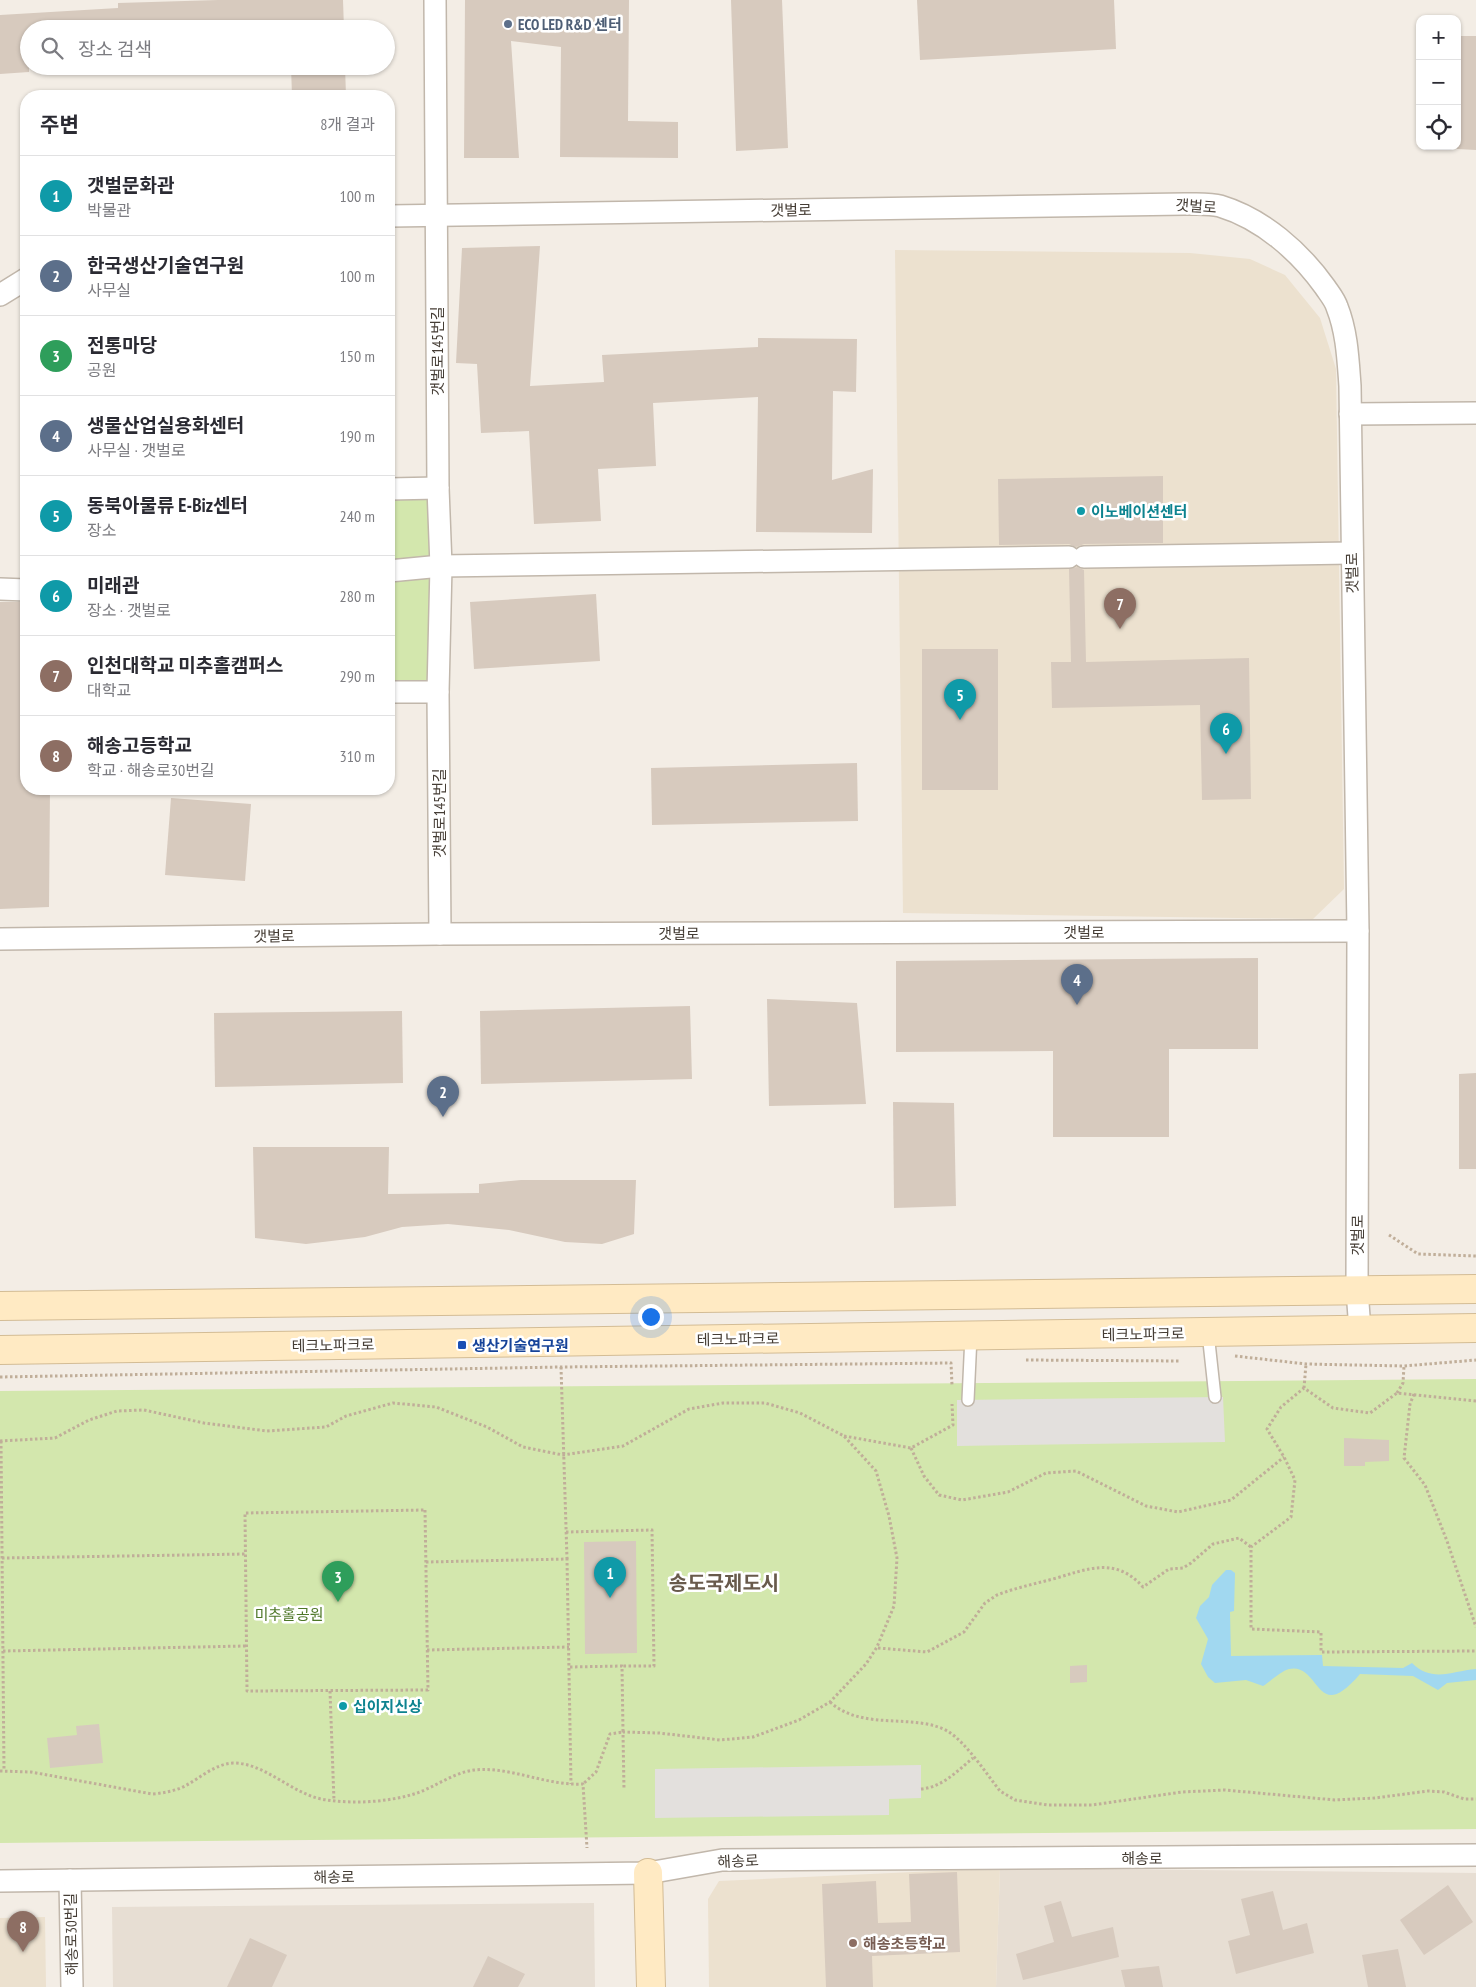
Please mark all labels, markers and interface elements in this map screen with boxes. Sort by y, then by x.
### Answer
place label: ECO LED R&D 센터 [518,15,622,34]
map controls [1416,15,1461,150]
button: + [1416,15,1461,60]
marker: ECO LED R&D 센터 [502,18,514,30]
search box [20,20,395,75]
icon: search [38,34,66,62]
text: 장소 검색 [78,37,152,61]
button: − [1416,60,1461,105]
button: locate [1416,105,1461,150]
text: 주변 [40,111,79,138]
text: 8개 결과 [320,114,375,134]
text: 갯벌문화관 [87,173,174,197]
text: 1 [52,186,60,206]
text: 100 m [340,186,375,206]
street label: 갯벌로 [1175,195,1217,217]
text: 박물관 [87,200,131,220]
street label: 갯벌로 [770,200,812,220]
text: 한국생산기술연구원 [87,253,244,277]
text: 2 [52,266,60,286]
text: 100 m [340,266,375,286]
text: 사무실 [87,280,131,300]
street label: 갯벌로145번길 [428,306,447,396]
text: 전통마당 [87,333,157,357]
text: 3 [52,346,60,366]
text: 150 m [340,346,375,366]
text: 공원 [87,360,116,380]
text: 생물산업실용화센터 [87,413,244,437]
text: 4 [52,426,60,446]
text: 190 m [340,426,375,446]
text: 사무실 · 갯벌로 [87,440,186,460]
text: 동북아물류 E-Biz센터 [87,493,248,517]
place label: 이노베이션센터 [1091,502,1188,521]
marker: 이노베이션센터 [1075,505,1087,517]
text: 5 [52,506,60,526]
text: 240 m [340,506,375,526]
text: 장소 [87,520,116,540]
street label: 갯벌로 [1342,552,1362,594]
text: 미래관 [87,573,139,597]
text: 6 [52,586,60,606]
text: 280 m [340,586,375,606]
pin: 7 [1104,588,1136,629]
text: 장소 · 갯벌로 [87,600,171,620]
text: 인천대학교 미추홀캠퍼스 [87,653,283,677]
text: 7 [52,666,60,686]
text: 290 m [340,666,375,686]
pin: 5 [944,679,976,720]
text: 대학교 [87,680,131,700]
pin: 6 [1210,713,1242,754]
text: 해송고등학교 [87,733,192,757]
text: 8 [52,746,60,766]
text: 310 m [340,746,375,766]
text: 학교 · 해송로30번길 [87,760,215,780]
street label: 갯벌로145번길 [430,768,449,858]
street label: 갯벌로 [1063,923,1105,942]
street label: 갯벌로 [658,924,700,943]
street label: 갯벌로 [253,926,295,946]
pin: 4 [1061,964,1093,1005]
pin: 2 [427,1076,459,1117]
street label: 갯벌로 [1348,1214,1367,1256]
your location [638,1304,664,1330]
street label: 테크노파크로 [1101,1324,1185,1344]
street label: 테크노파크로 [696,1329,780,1349]
street label: 테크노파크로 [291,1335,375,1355]
place label: 생산기술연구원 [472,1336,569,1355]
marker: 생산기술연구원 [456,1339,468,1351]
pin: 1 [594,1557,626,1598]
pin: 3 [322,1561,354,1602]
district label: 송도국제도시 [669,1570,779,1596]
park label: 미추홀공원 [254,1605,324,1624]
place label: 십이지신상 [353,1697,422,1716]
marker: 십이지신상 [337,1700,349,1712]
street label: 해송로 [1121,1849,1163,1868]
street label: 해송로 [717,1850,759,1872]
street label: 해송로 [313,1867,355,1887]
street label: 해송로30번길 [61,1893,81,1975]
pin: 8 [7,1911,39,1952]
place label: 해송초등학교 [863,1934,946,1953]
marker: 해송초등학교 [847,1937,859,1949]

